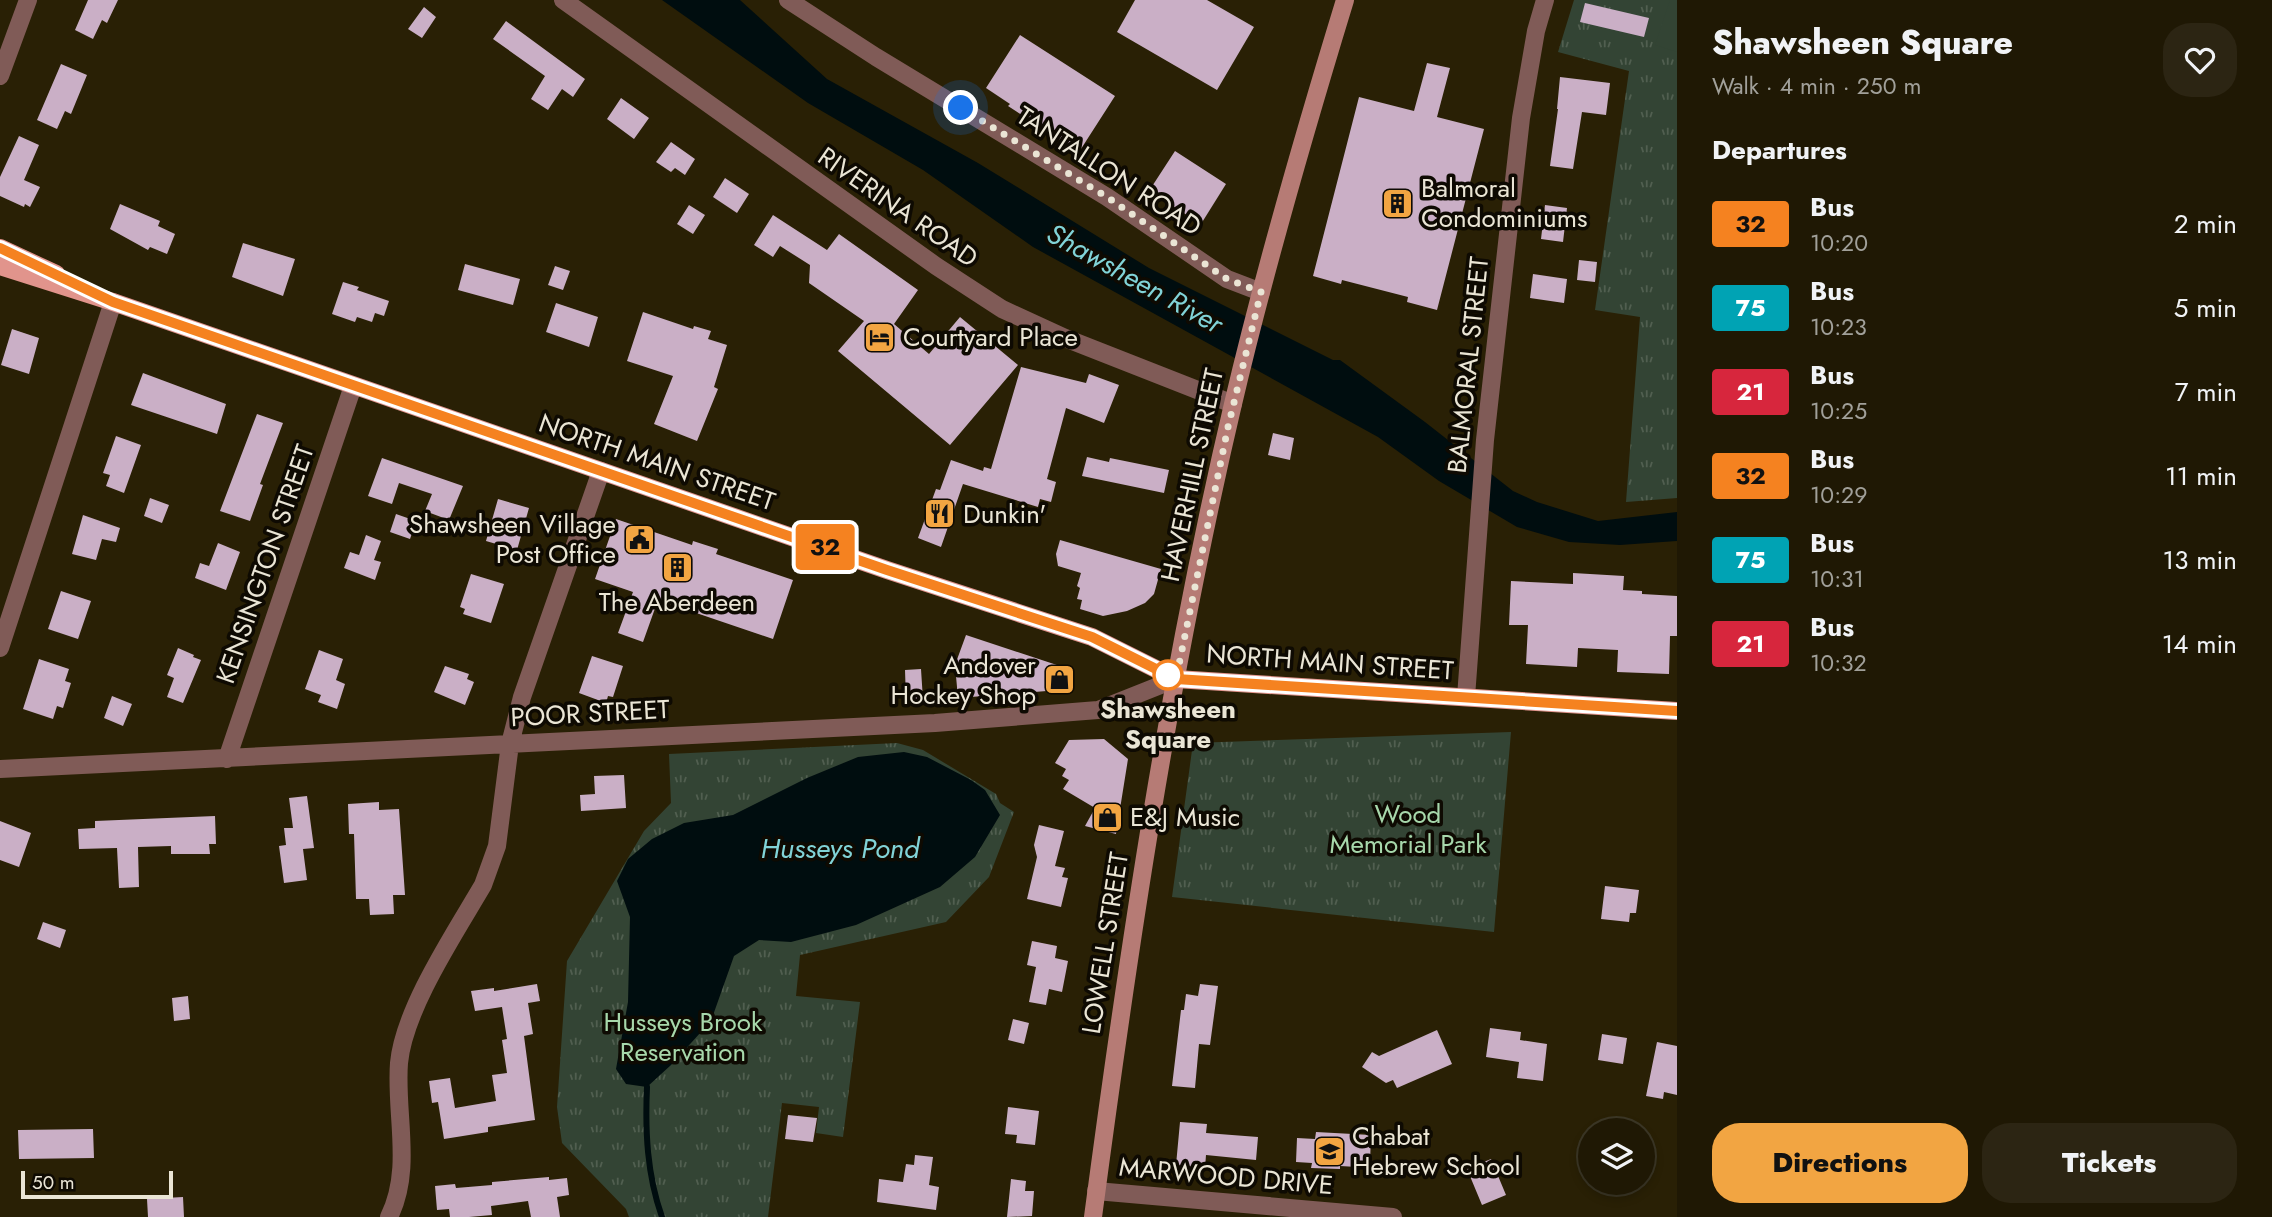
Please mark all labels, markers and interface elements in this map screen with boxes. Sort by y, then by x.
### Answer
text: Shawsheen Square [1712,19,2013,66]
button: heart [2163,23,2237,97]
text: Walk · 4 min · 250 m [1712,69,1921,103]
your location [943,90,978,125]
street label: TANTALLON ROAD [1009,97,1209,245]
text: Departures [1712,131,1847,169]
street label: RIVERINA ROAD [810,138,986,276]
place label: Balmoral Condominiums [1421,169,1588,237]
building icon: Balmoral Condominiums [1381,186,1415,220]
text: Bus [1810,188,1854,226]
text: 2 min [2174,205,2237,243]
text: 32 [1735,206,1766,241]
water label: Shawsheen River [1039,213,1232,345]
text: 10:20 [1810,226,1868,260]
street label: BALMORAL STREET [1438,255,1498,475]
text: Bus [1810,272,1854,310]
text: 5 min [2174,289,2237,327]
text: 75 [1736,290,1765,325]
text: 10:23 [1810,310,1867,344]
place label: Courtyard Place [903,318,1078,356]
hotel icon: Courtyard Place [863,320,897,354]
text: Bus [1810,356,1854,394]
street label: HAVERHILL STREET [1151,365,1233,585]
text: 7 min [2175,373,2237,411]
text: 21 [1737,374,1764,409]
text: 10:25 [1810,394,1867,428]
street label: NORTH MAIN STREET [534,404,780,520]
street label: KENSINGTON STREET [206,440,324,688]
text: Bus [1810,440,1854,478]
text: 11 min [2165,457,2237,495]
text: 32 [1735,458,1766,493]
text: 10:29 [1810,478,1867,512]
place label: Dunkin' [963,495,1046,533]
restaurant icon: Dunkin' [923,497,957,531]
place label: Shawsheen Village Post Office [409,505,616,573]
public building icon: Shawsheen Village Post Office [622,522,656,556]
line badge: 32 [794,524,856,570]
text: Bus [1810,524,1854,562]
text: 32 [810,529,840,564]
text: 13 min [2163,541,2237,579]
text: 75 [1736,542,1765,577]
building icon: The Aberdeen [660,550,694,584]
text: 10:31 [1810,562,1864,596]
place label: The Aberdeen [599,583,755,621]
text: Bus [1810,608,1854,646]
text: 14 min [2162,625,2237,663]
text: 21 [1737,626,1764,661]
street label: NORTH MAIN STREET [1205,634,1455,690]
place label: Andover Hockey Shop [891,646,1036,714]
text: 10:32 [1810,646,1867,680]
marker: Shawsheen Square [1153,660,1183,690]
shop icon: Andover Hockey Shop [1042,663,1076,697]
street label: POOR STREET [509,690,671,736]
place label: Shawsheen Square [1100,690,1236,758]
park label: Wood Memorial Park [1329,795,1487,863]
place label: E&J Music [1130,798,1240,836]
shop icon: E&J Music [1090,800,1124,834]
water label: Husseys Pond [760,828,921,869]
street label: LOWELL STREET [1072,849,1138,1037]
park label: Husseys Brook Reservation [604,1003,763,1071]
place label: Chabat Hebrew School [1352,1117,1521,1185]
map controls [1578,1118,1655,1195]
button: layers [1578,1118,1655,1195]
button: Directions [1712,1123,1968,1203]
button: Tickets [1982,1123,2237,1203]
school or university icon: Chabat Hebrew School [1312,1134,1346,1168]
street label: MARWOOD DRIVE [1117,1148,1335,1204]
scale bar [21,1168,173,1200]
text: 50 m [32,1169,75,1196]

